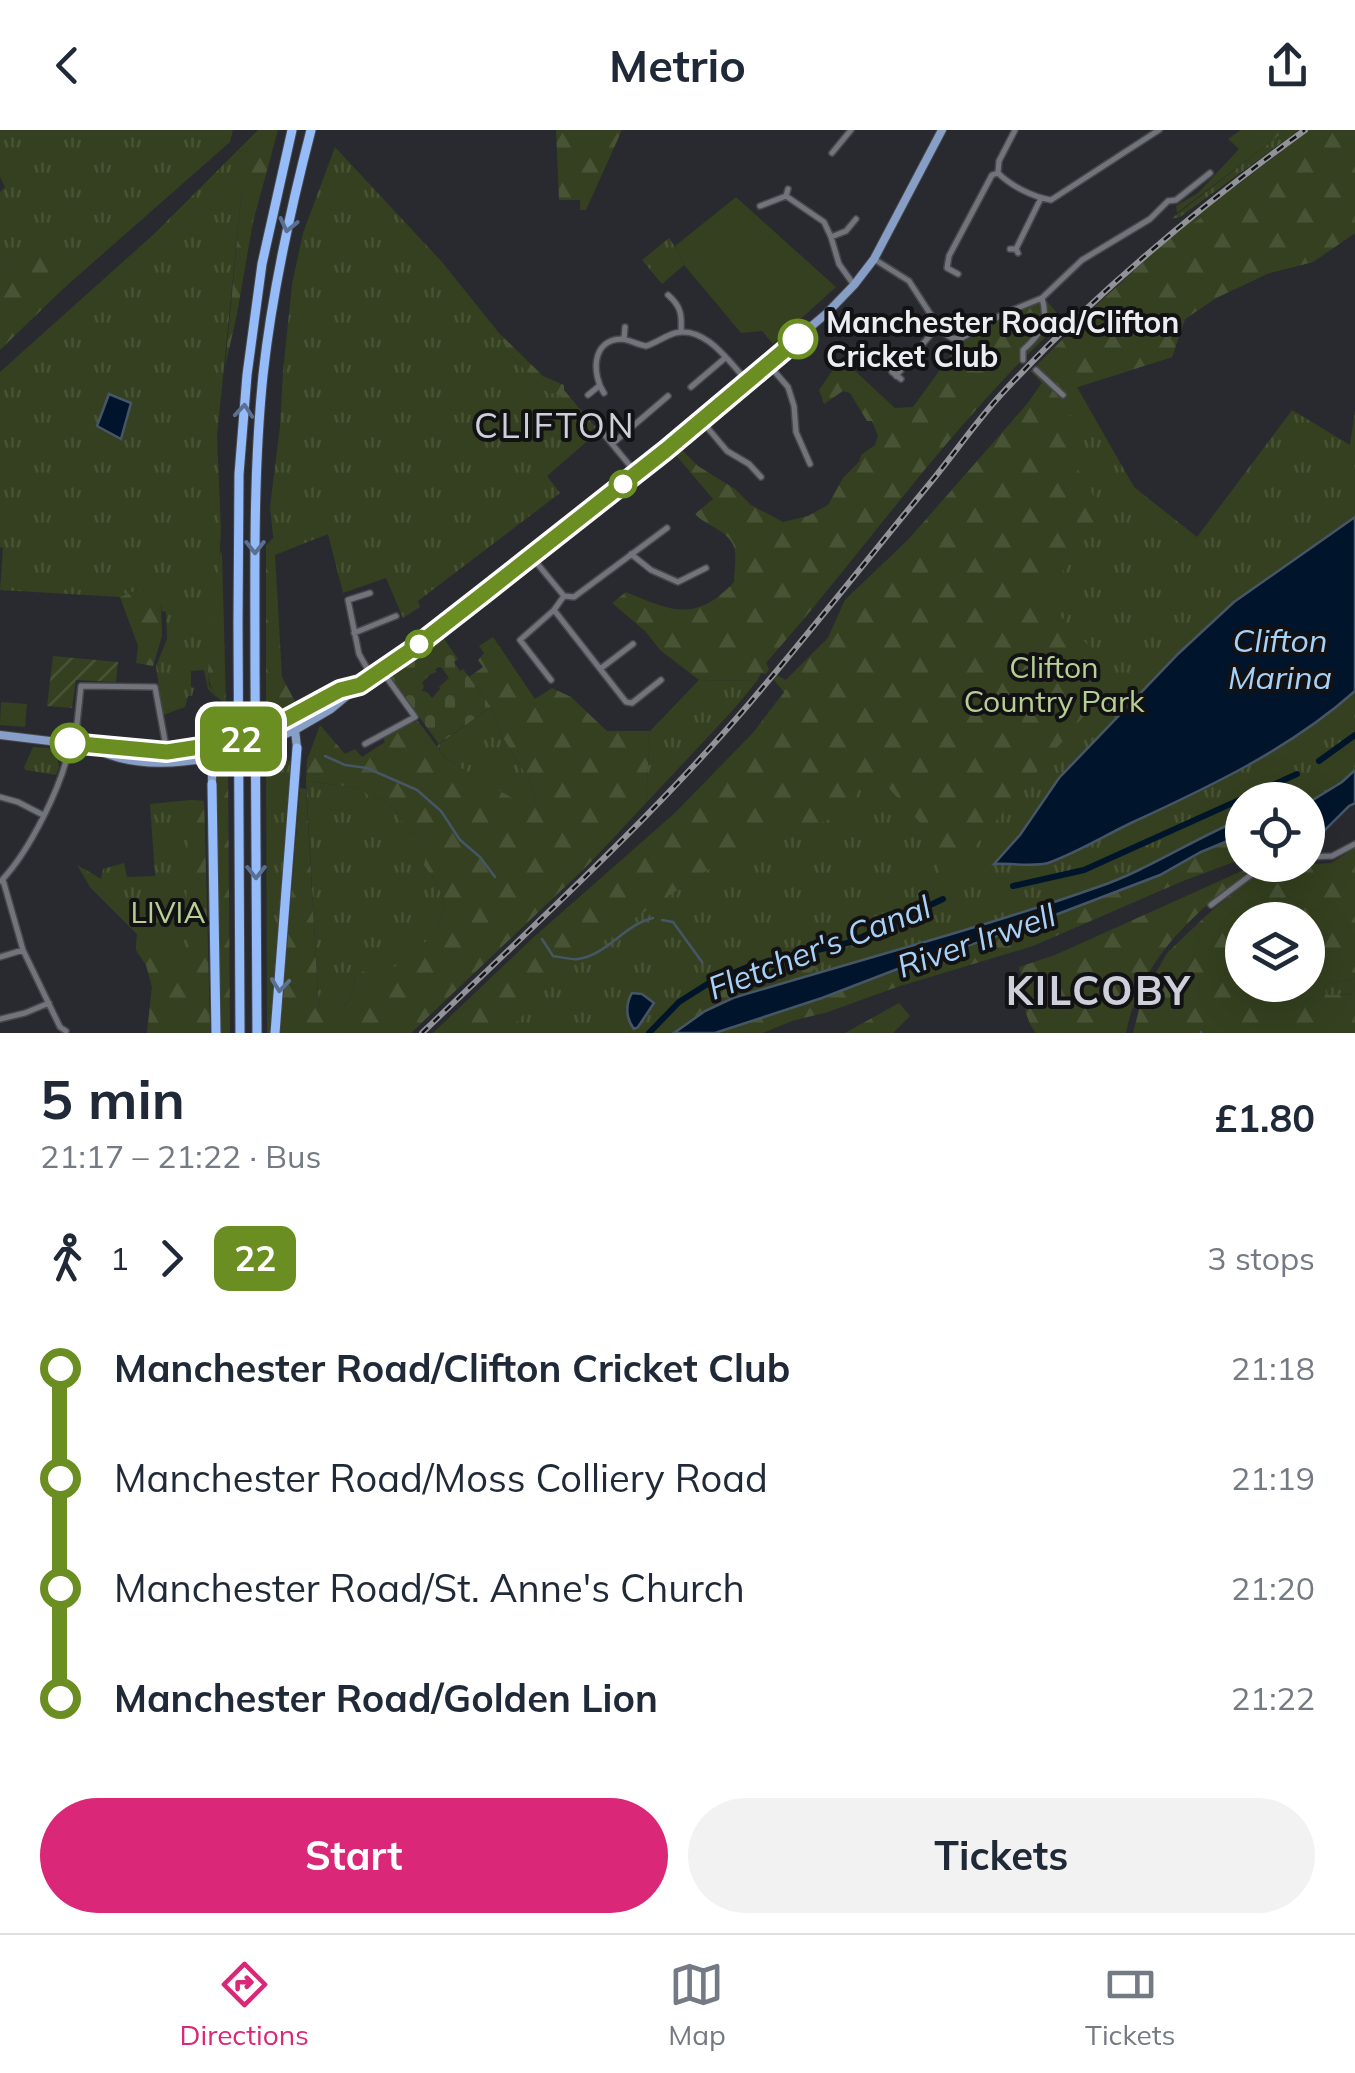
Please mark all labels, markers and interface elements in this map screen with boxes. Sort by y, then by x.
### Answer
text: Metrio [609,37,746,93]
icon: back [40,38,95,93]
icon: share [1260,38,1315,93]
one-way arrow [278,216,299,233]
place label: Manchester Road/Clifton Cricket Club [826,303,1179,375]
marker: Manchester Road/Clifton Cricket Club [779,320,817,358]
one-way arrow [232,402,254,418]
district label: CLIFTON [474,403,636,447]
unlabelled marker [610,471,636,497]
one-way arrow [244,540,266,556]
water label: Clifton Marina [1228,620,1332,697]
unlabelled marker [406,631,432,657]
park label: Clifton Country Park [964,648,1145,720]
line badge: 22 [196,706,286,772]
text: 22 [220,717,262,761]
unlabelled marker [51,724,89,762]
map controls [1225,782,1325,1002]
button: locate [1225,782,1325,882]
one-way arrow [245,866,267,881]
water label: Fletcher's Canal [702,886,936,1008]
park label: LIVIA [131,893,205,931]
water label: River Irwell [891,894,1061,986]
button: layers [1225,902,1325,1002]
district label: KILCOBY [1006,965,1192,1015]
one-way arrow [269,977,291,993]
text: 5 min [40,1064,185,1133]
text: £1.80 [1214,1094,1315,1142]
text: 21:17 – 21:22 · Bus [40,1136,321,1176]
icon: walk [40,1231,95,1286]
icon: forward [144,1231,199,1286]
text: 22 [234,1236,276,1280]
text: 1 [110,1238,129,1278]
text: 3 stops [1207,1238,1315,1278]
text: Manchester Road/Clifton Cricket Club [114,1344,790,1392]
text: 21:18 [1231,1348,1315,1388]
text: Manchester Road/Moss Colliery Road [114,1454,768,1502]
text: 21:19 [1231,1458,1315,1498]
text: Manchester Road/St. Anne's Church [114,1564,745,1612]
text: 21:20 [1231,1568,1315,1608]
text: Manchester Road/Golden Lion [114,1674,658,1722]
text: 21:22 [1231,1678,1315,1718]
button: Start [40,1798,668,1913]
button: Tickets [688,1798,1315,1913]
tab: Directions [180,1957,309,2052]
tab: Map [668,1957,726,2052]
tab: Tickets [1085,1957,1175,2052]

